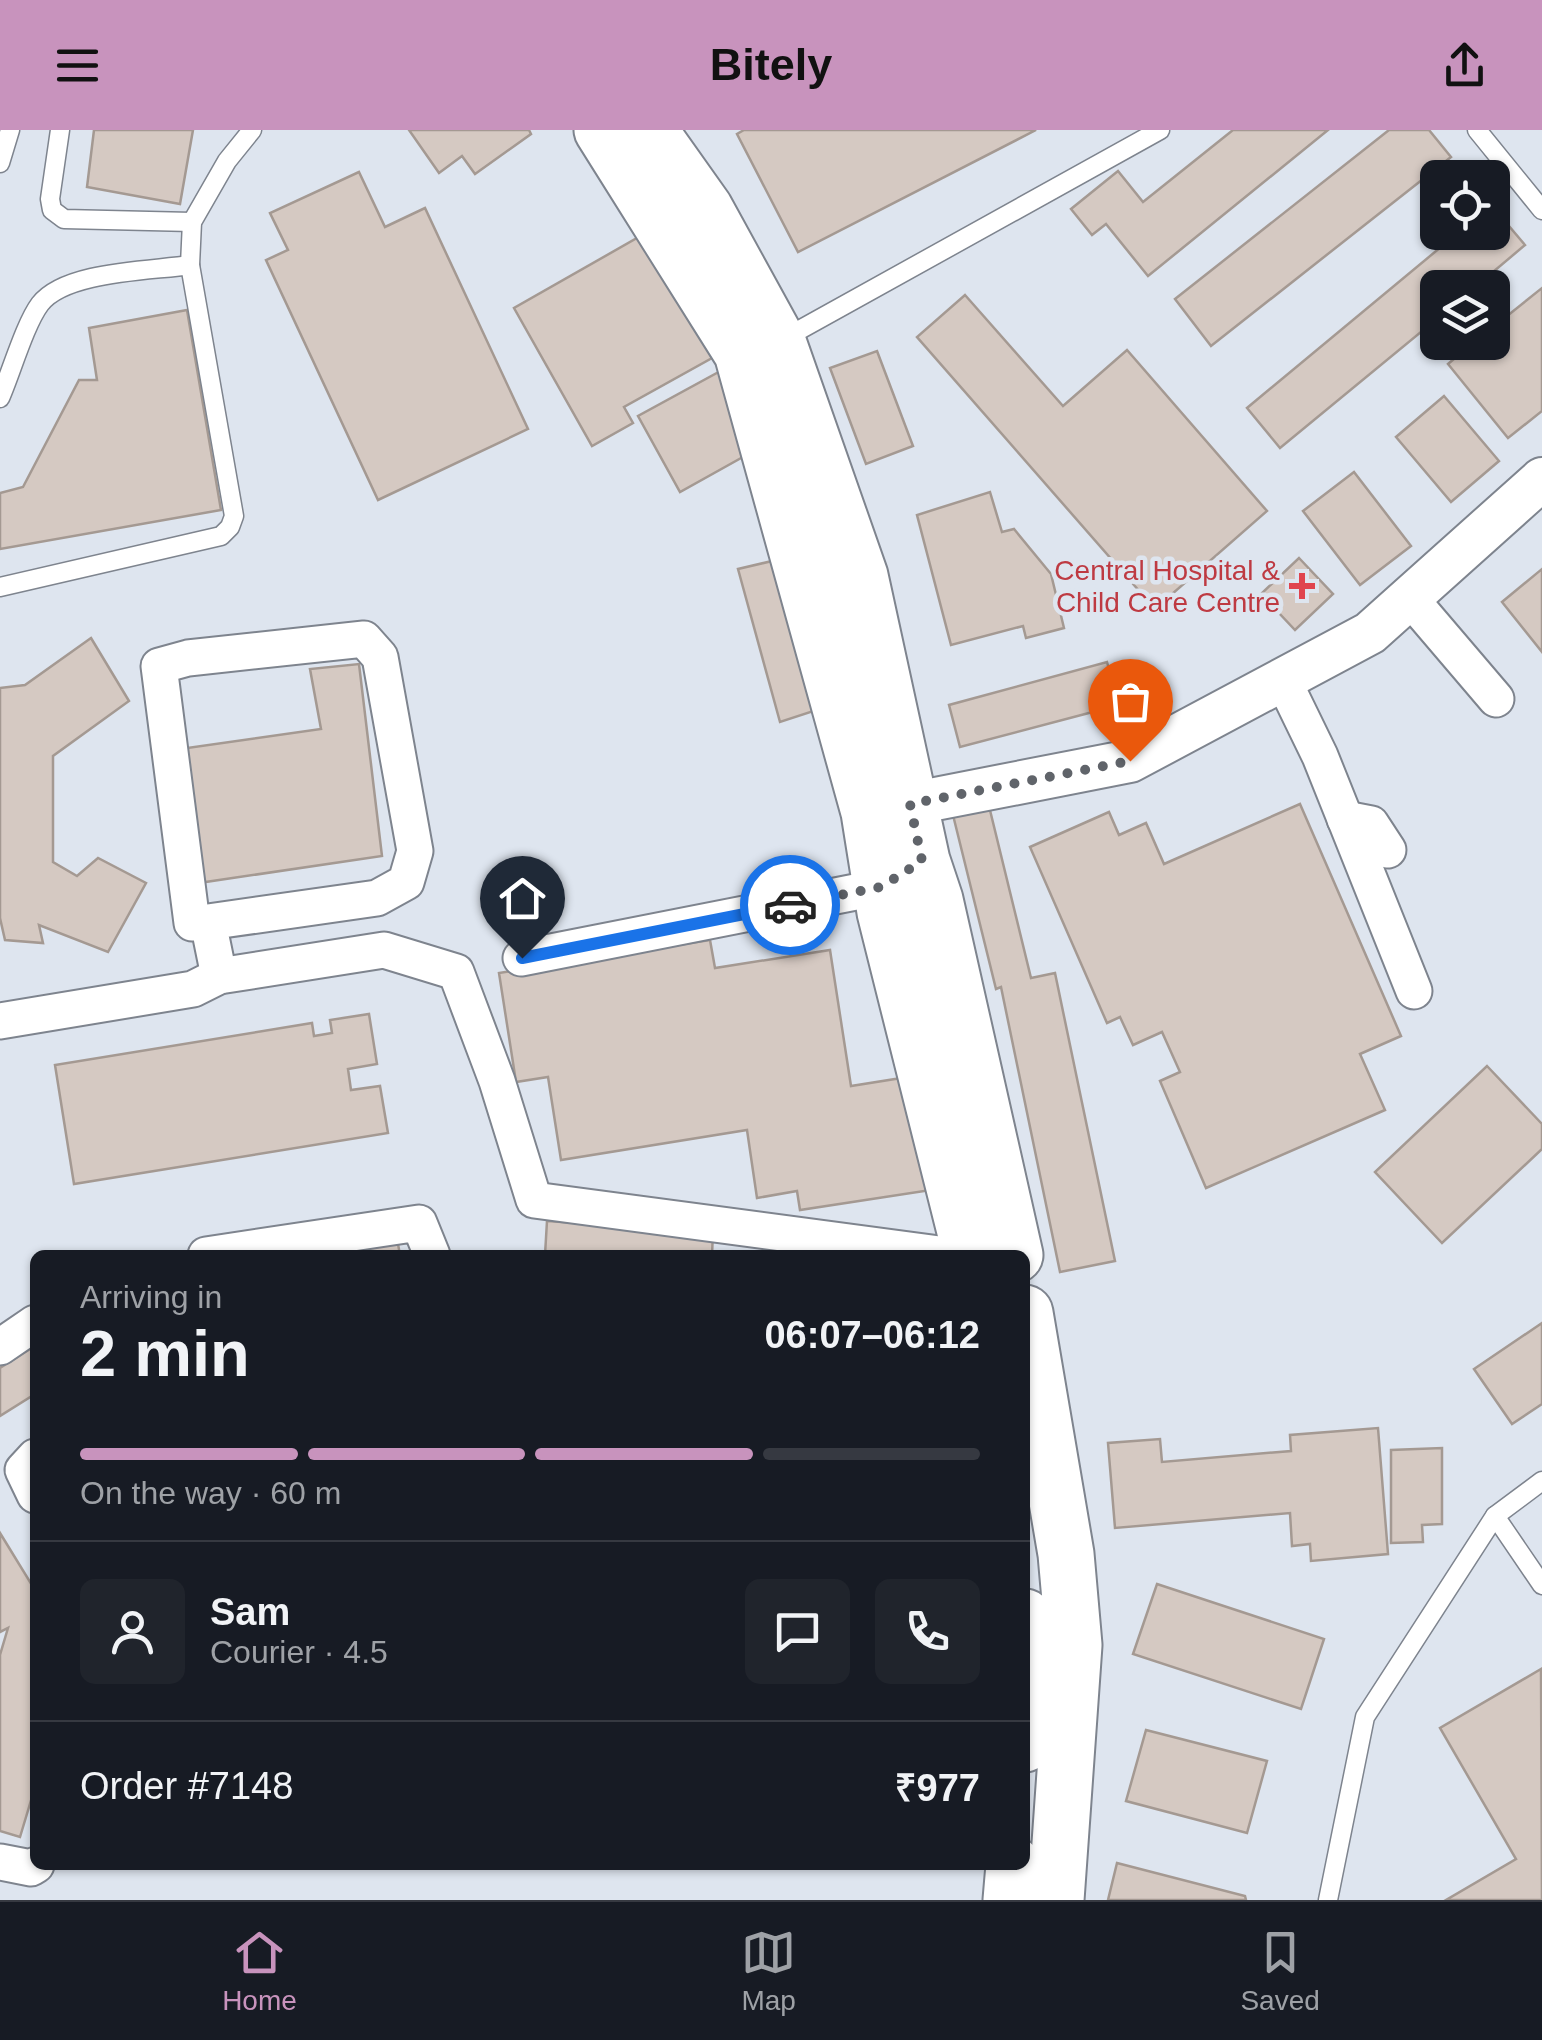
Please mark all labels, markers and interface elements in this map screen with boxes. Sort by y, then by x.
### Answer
icon: menu [50,38,105,93]
icon: share [1437,38,1492,93]
text: Bitely [710,39,832,90]
map controls [1420,160,1510,360]
button: locate [1420,160,1510,250]
button: layers [1420,270,1510,360]
place label: Central Hospital & Child Care Centre [1054,555,1280,618]
marker: Central Hospital & Child Care Centre [1289,573,1315,599]
pin [1088,659,1173,762]
icon: bag [1103,674,1158,729]
courier [740,855,840,955]
pin [480,856,565,959]
icon: home [495,871,550,926]
icon: car [763,878,818,933]
text: Arriving in [80,1279,222,1315]
text: 06:07–06:12 [764,1314,980,1356]
text: 2 min [80,1317,250,1390]
text: On the way · 60 m [80,1475,341,1511]
button: person [80,1579,185,1684]
button: chat [745,1579,850,1684]
button: phone [875,1579,980,1684]
text: Sam [210,1591,290,1633]
text: Courier · 4.5 [210,1634,388,1670]
text: Order #7148 [80,1765,293,1807]
text: ₹977 [895,1767,980,1809]
tab: Home [222,1925,297,2017]
tab: Map [741,1925,796,2017]
tab: Saved [1240,1925,1320,2017]

